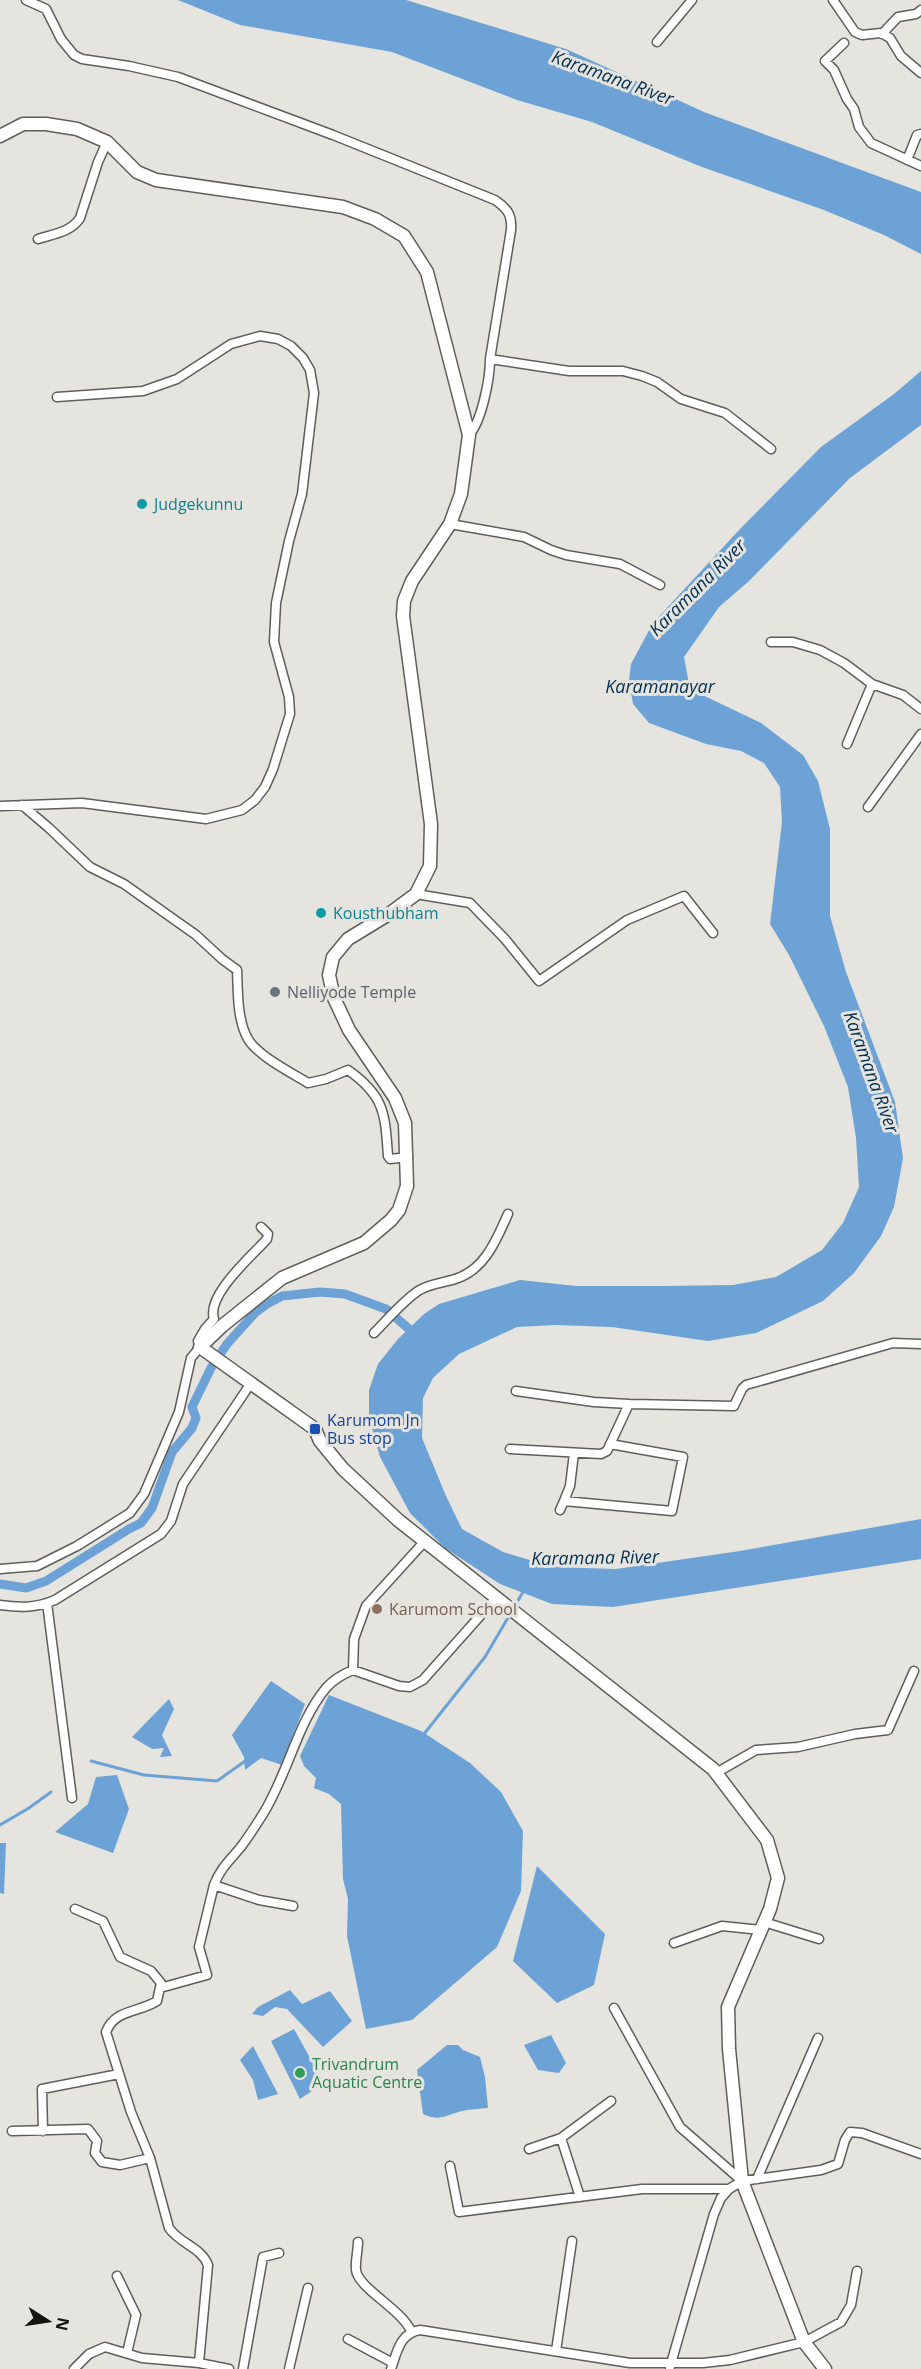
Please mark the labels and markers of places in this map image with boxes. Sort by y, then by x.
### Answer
place label: Judgekunnu [152,493,243,515]
marker: Judgekunnu [135,497,149,511]
place label: Kousthubham [333,902,439,924]
marker: Kousthubham [314,906,328,920]
place label: Nelliyode Temple [287,981,416,1003]
marker: Nelliyode Temple [268,985,282,999]
place label: Karumom Jn Bus stop [327,1409,420,1449]
marker: Karumom Jn Bus stop [308,1422,322,1436]
place label: Karumom School [389,1598,517,1620]
marker: Karumom School [370,1602,384,1616]
place label: Trivandrum Aquatic Centre [312,2053,422,2093]
marker: Trivandrum Aquatic Centre [293,2066,307,2080]

